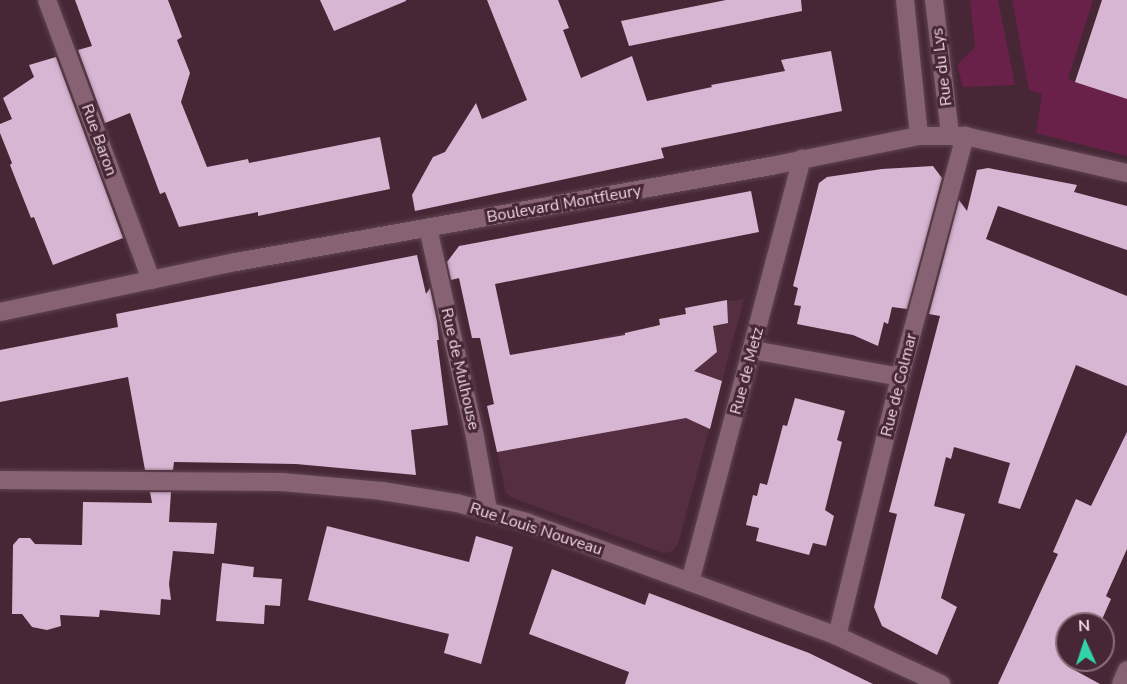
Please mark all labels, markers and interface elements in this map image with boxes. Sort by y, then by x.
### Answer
street label: Rue du Lys [928,27,956,107]
street label: Rue Baron [77,101,121,179]
street label: Boulevard Montfleury [485,181,643,227]
street label: Rue de Mulhouse [437,306,483,432]
street label: Rue de Metz [726,325,768,417]
street label: Rue de Colmar [877,331,921,439]
street label: Rue Louis Nouveau [467,499,605,559]
north arrow [1055,612,1115,672]
text: N [1078,615,1091,637]

